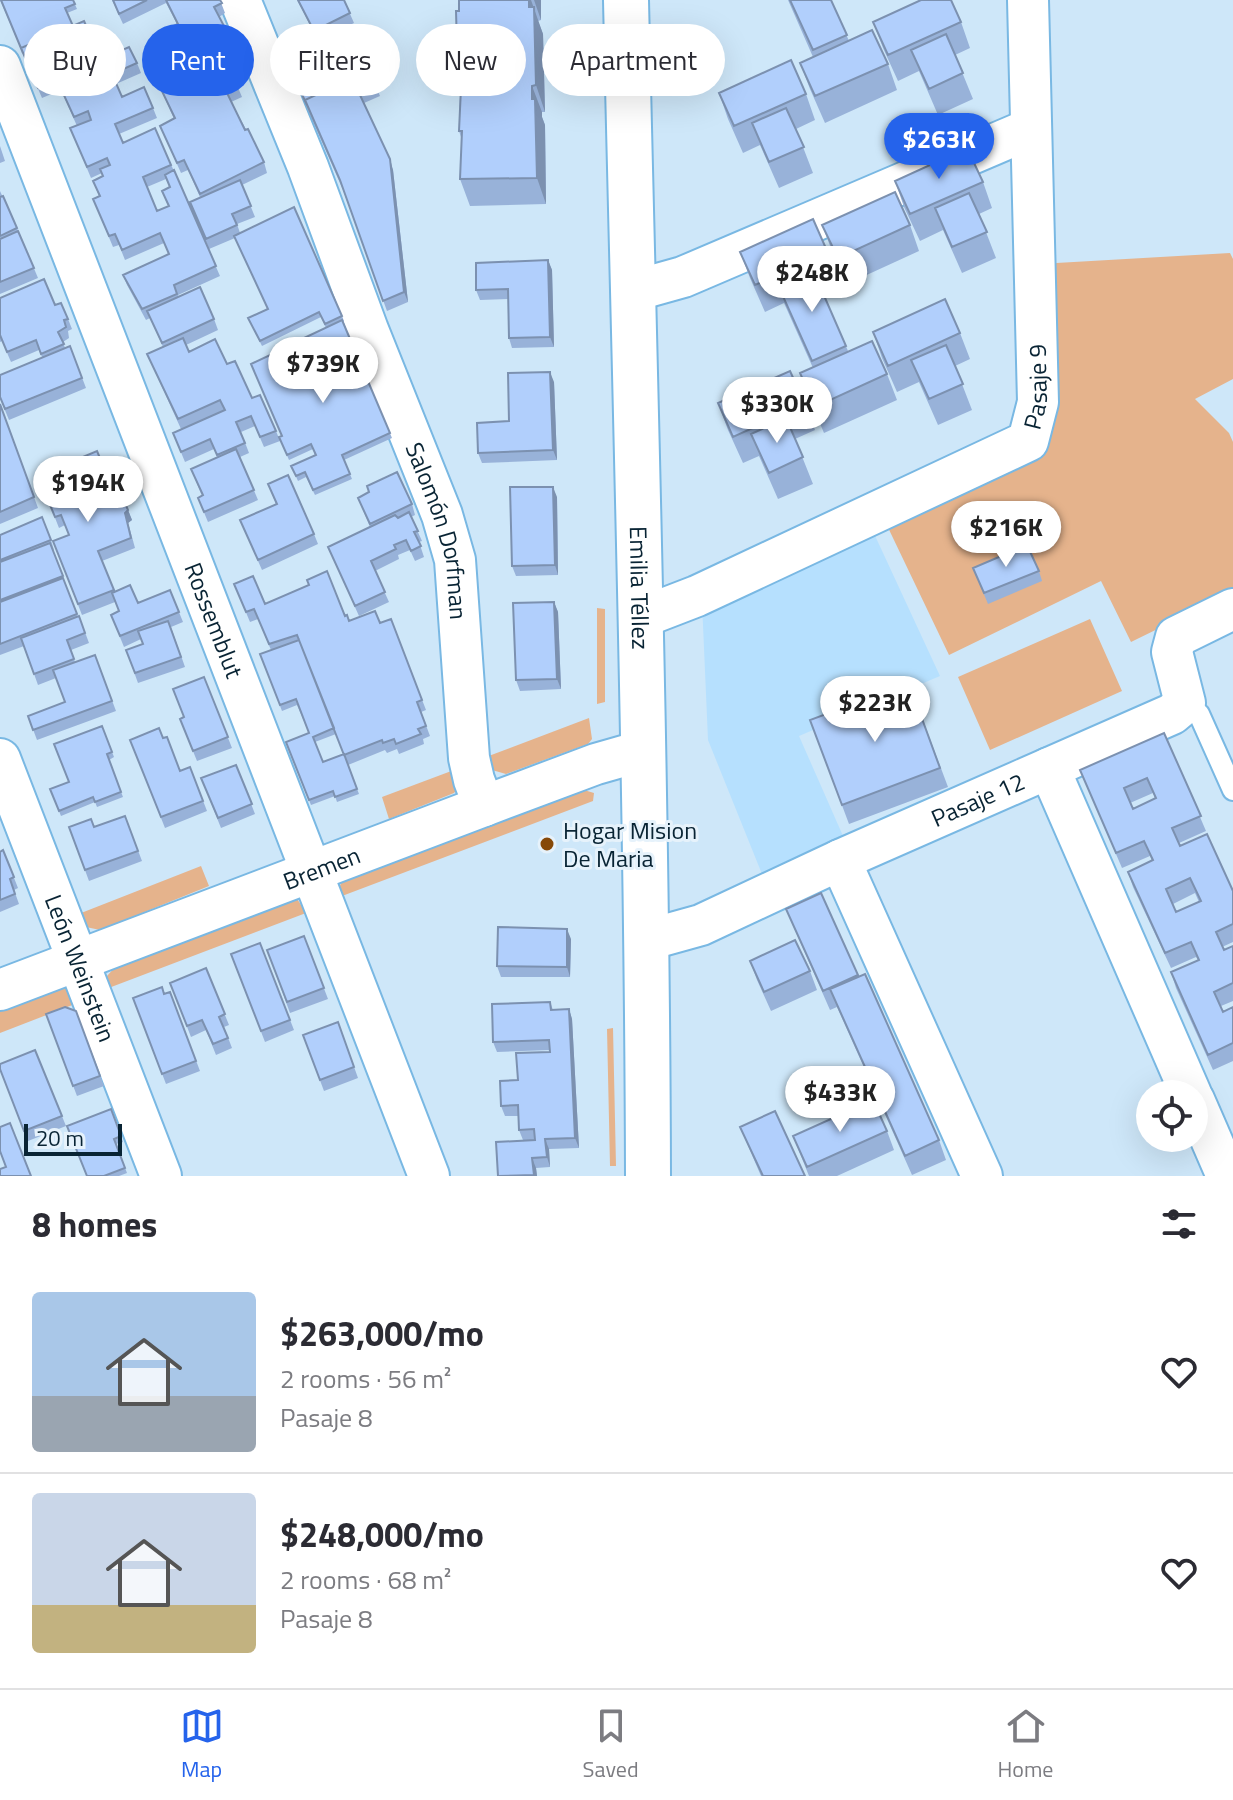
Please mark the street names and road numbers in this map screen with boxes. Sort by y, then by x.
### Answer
street label: Pasaje 9 [1014,344,1056,433]
street label: Salomón Dorfman [397,437,477,621]
street label: Emilia Téllez [621,526,659,650]
street label: Rossemblut [176,557,253,684]
street label: Pasaje 12 [925,763,1030,836]
street label: Bremen [278,837,365,899]
street label: León Weinstein [36,889,125,1047]

